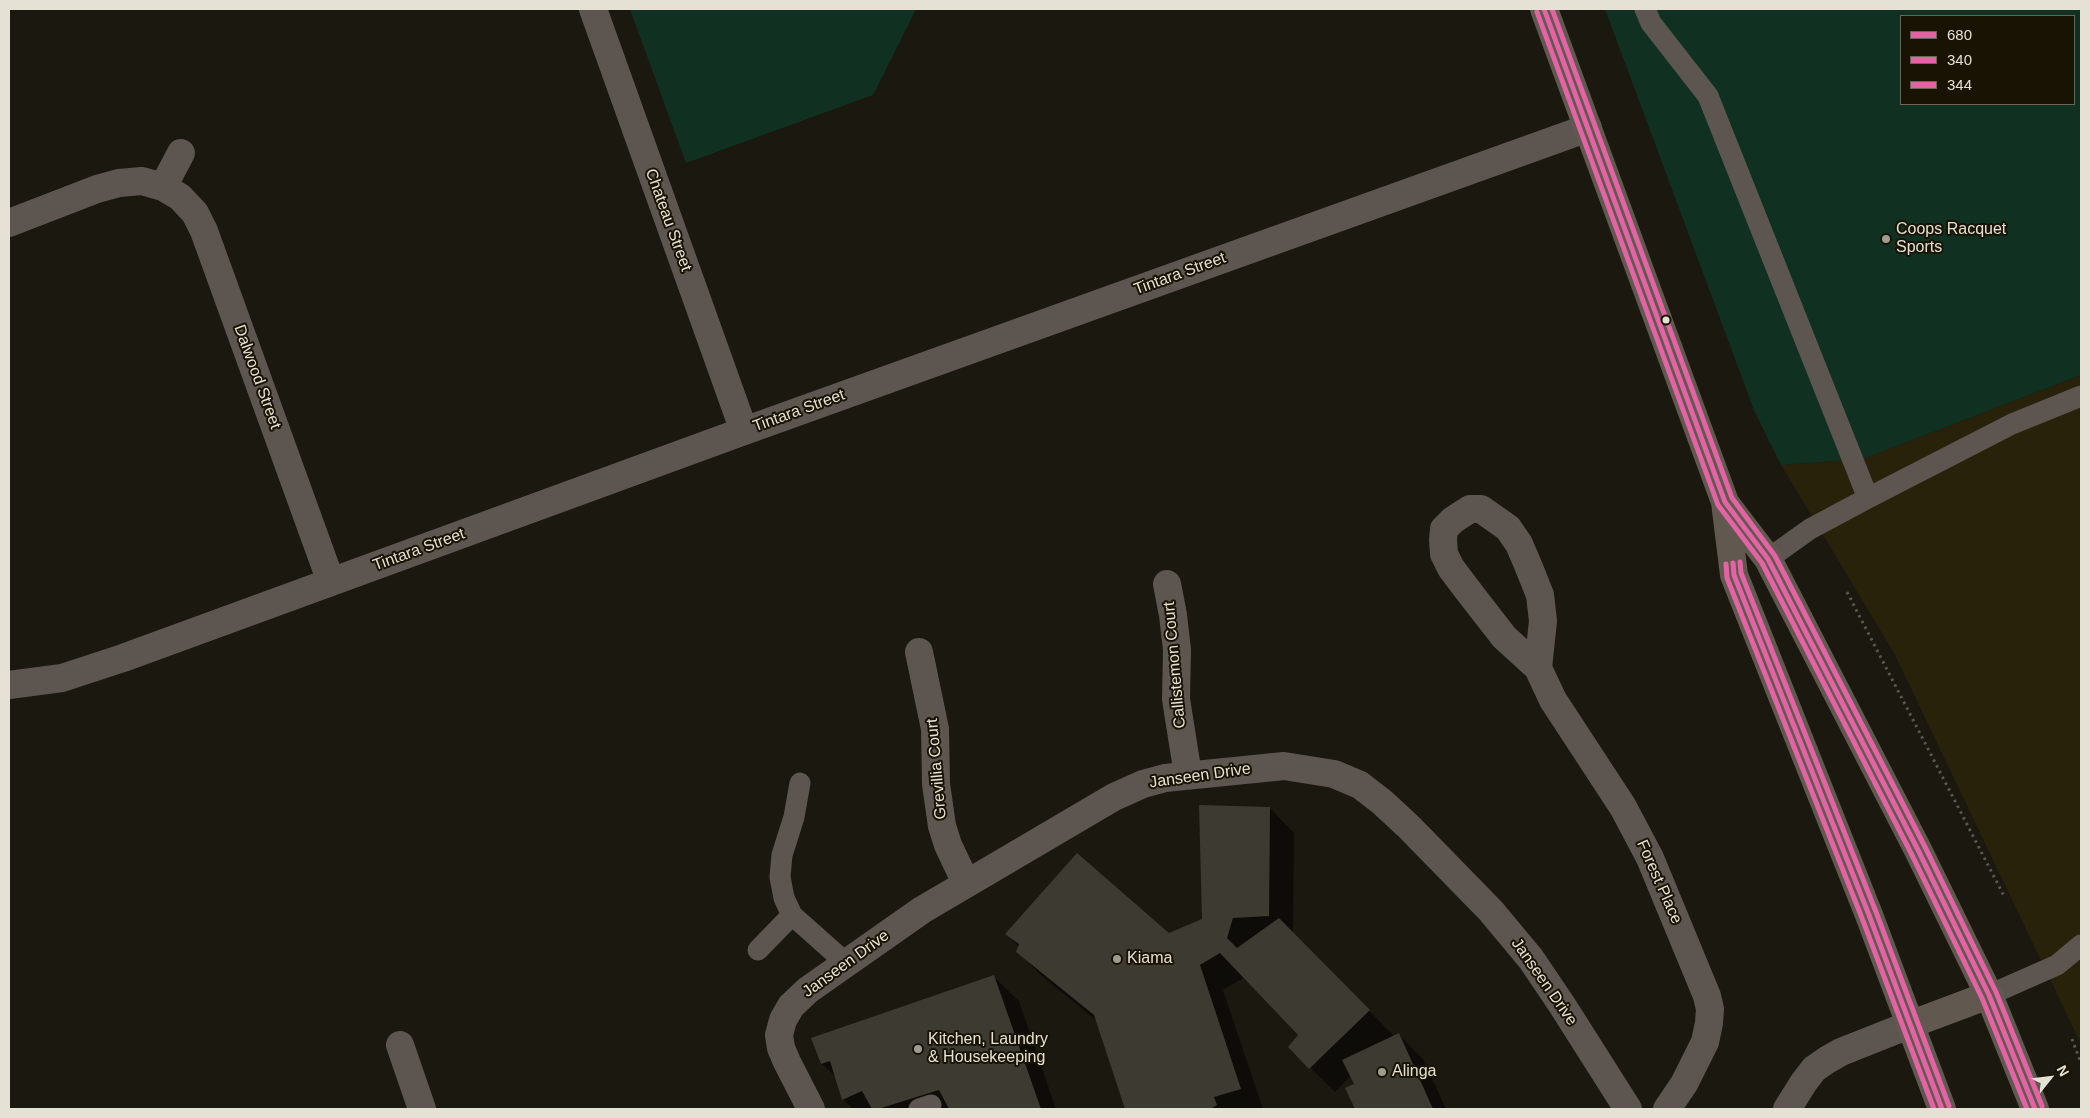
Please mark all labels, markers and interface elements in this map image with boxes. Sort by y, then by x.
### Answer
legend [1900,15,2075,105]
text: 680 [1947,26,1972,43]
text: 340 [1947,51,1972,68]
text: 344 [1947,76,1972,93]
street label: Chateau Street [641,166,695,274]
place label: Coops Racquet Sports [1896,220,2006,258]
marker: Coops Racquet Sports [1880,233,1892,245]
street label: Tintara Street [1131,249,1229,299]
unlabelled marker [1661,315,1671,325]
street label: Dalwood Street [229,322,285,432]
street label: Tintara Street [750,386,848,436]
street label: Tintara Street [370,525,468,575]
street label: Callistemon Court [1160,601,1190,729]
street label: Grevillia Court [923,718,951,820]
street label: Janseen Drive [1148,759,1252,793]
street label: Forest Place [1632,837,1686,927]
street label: Janseen Drive [799,926,893,1002]
street label: Janseen Drive [1507,935,1581,1029]
place label: Kiama [1127,949,1172,969]
marker: Kiama [1111,953,1123,965]
place label: Kitchen, Laundry & Housekeeping [928,1030,1048,1068]
marker: Kitchen, Laundry & Housekeeping [912,1043,924,1055]
north arrow [2025,1053,2075,1103]
place label: Alinga [1392,1062,1436,1082]
text: N [2054,1062,2073,1079]
marker: Alinga [1376,1066,1388,1078]

